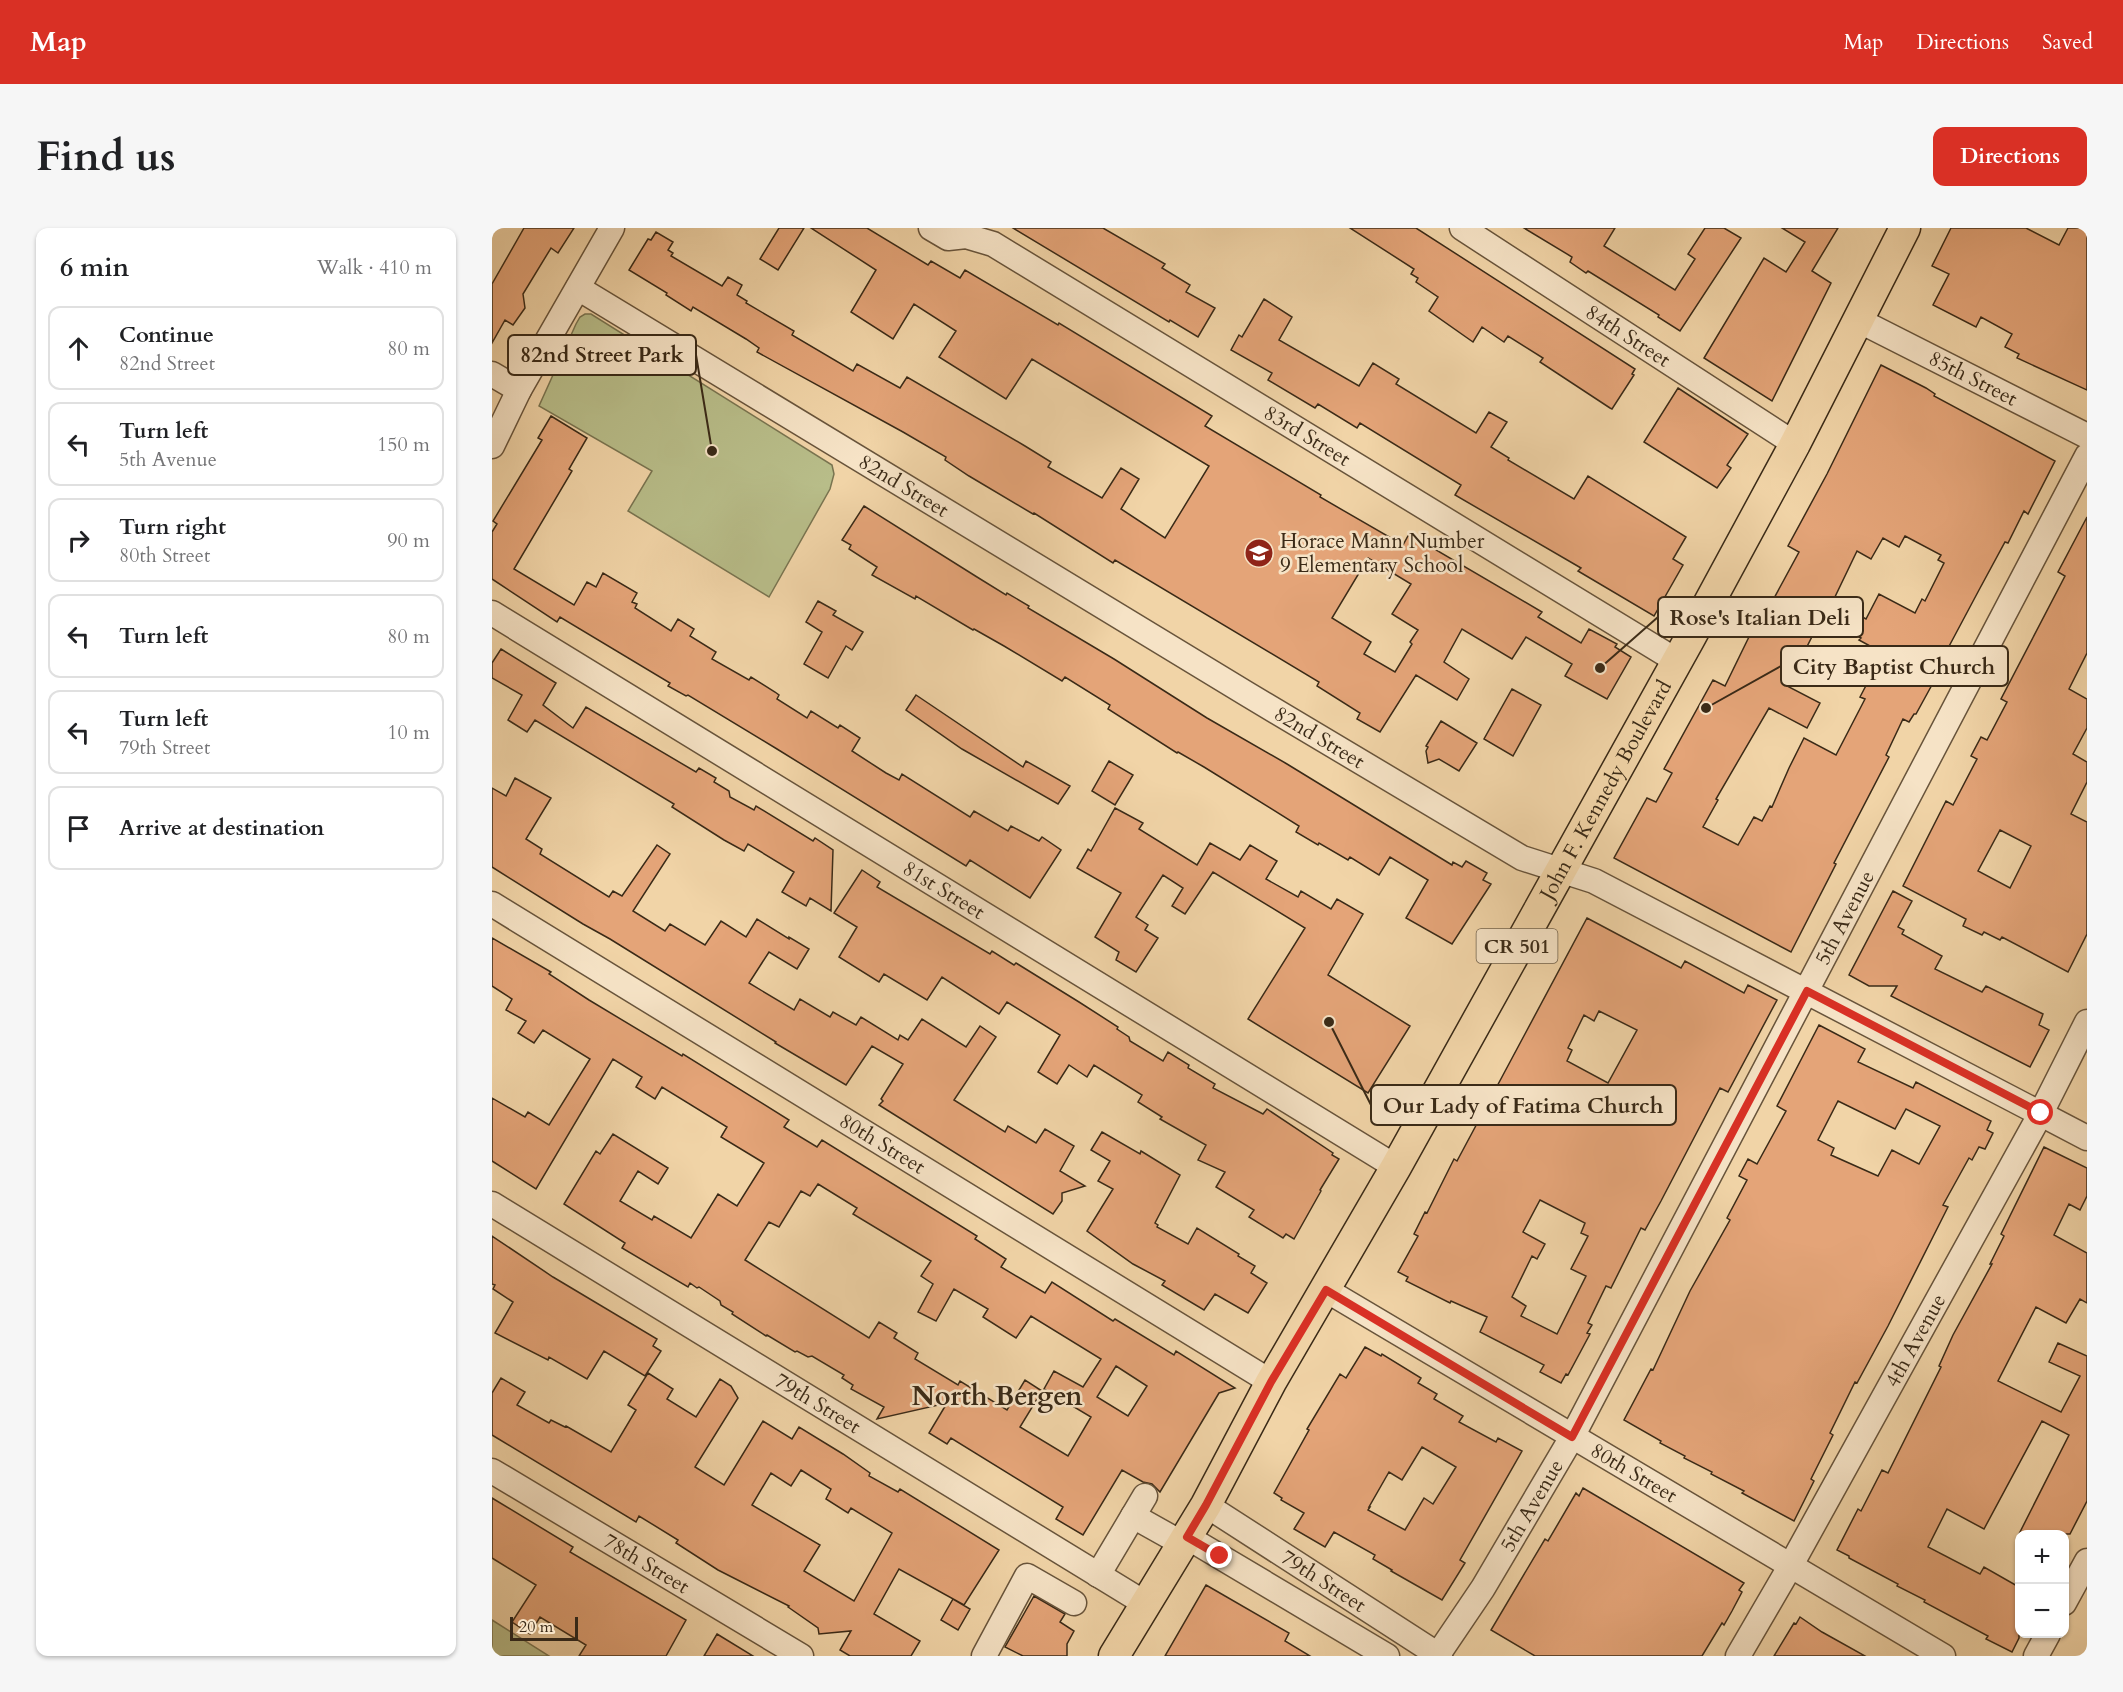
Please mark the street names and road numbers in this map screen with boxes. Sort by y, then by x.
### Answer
street label: 84th Street [1580,298,1676,375]
street label: 85th Street [1924,344,2023,414]
street label: 83rd Street [1258,398,1356,474]
street label: 82nd Street [853,448,954,525]
street label: John F. Kennedy Boulevard [1532,675,1679,908]
street label: 82nd Street [1269,699,1370,776]
street label: 81st Street [897,854,990,927]
street label: 5th Avenue [1808,866,1882,970]
road number: CR 501 [1476,929,1558,963]
street label: 80th Street [834,1107,931,1182]
street label: 4th Avenue [1878,1289,1953,1393]
street label: 79th Street [769,1366,866,1441]
street label: 80th Street [1585,1436,1683,1510]
street label: 5th Avenue [1494,1454,1571,1557]
street label: 78th Street [598,1527,695,1601]
street label: 79th Street [1275,1543,1372,1620]

